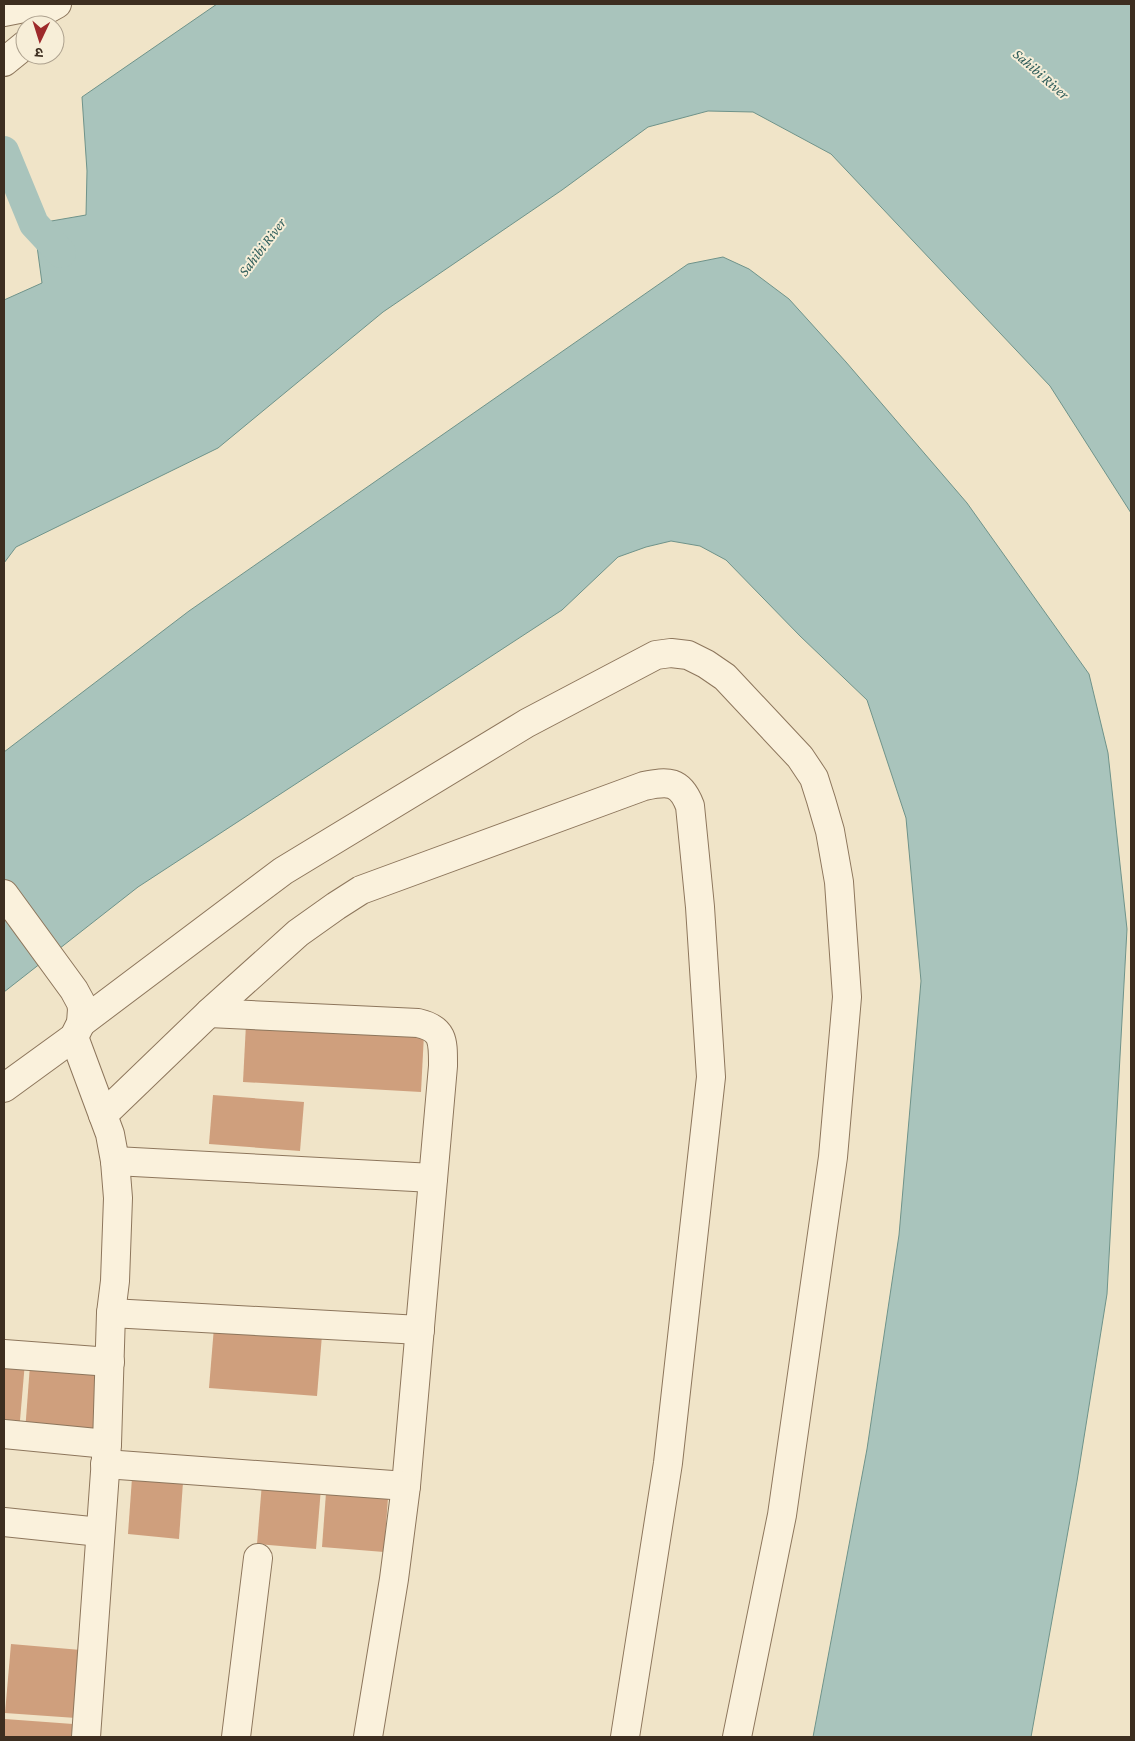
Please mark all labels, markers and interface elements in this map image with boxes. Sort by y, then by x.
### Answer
north arrow [15,15,65,65]
text: उ [34,45,44,61]
water label: Sahibi River [1010,46,1073,103]
water label: Sahibi River [235,214,289,279]

